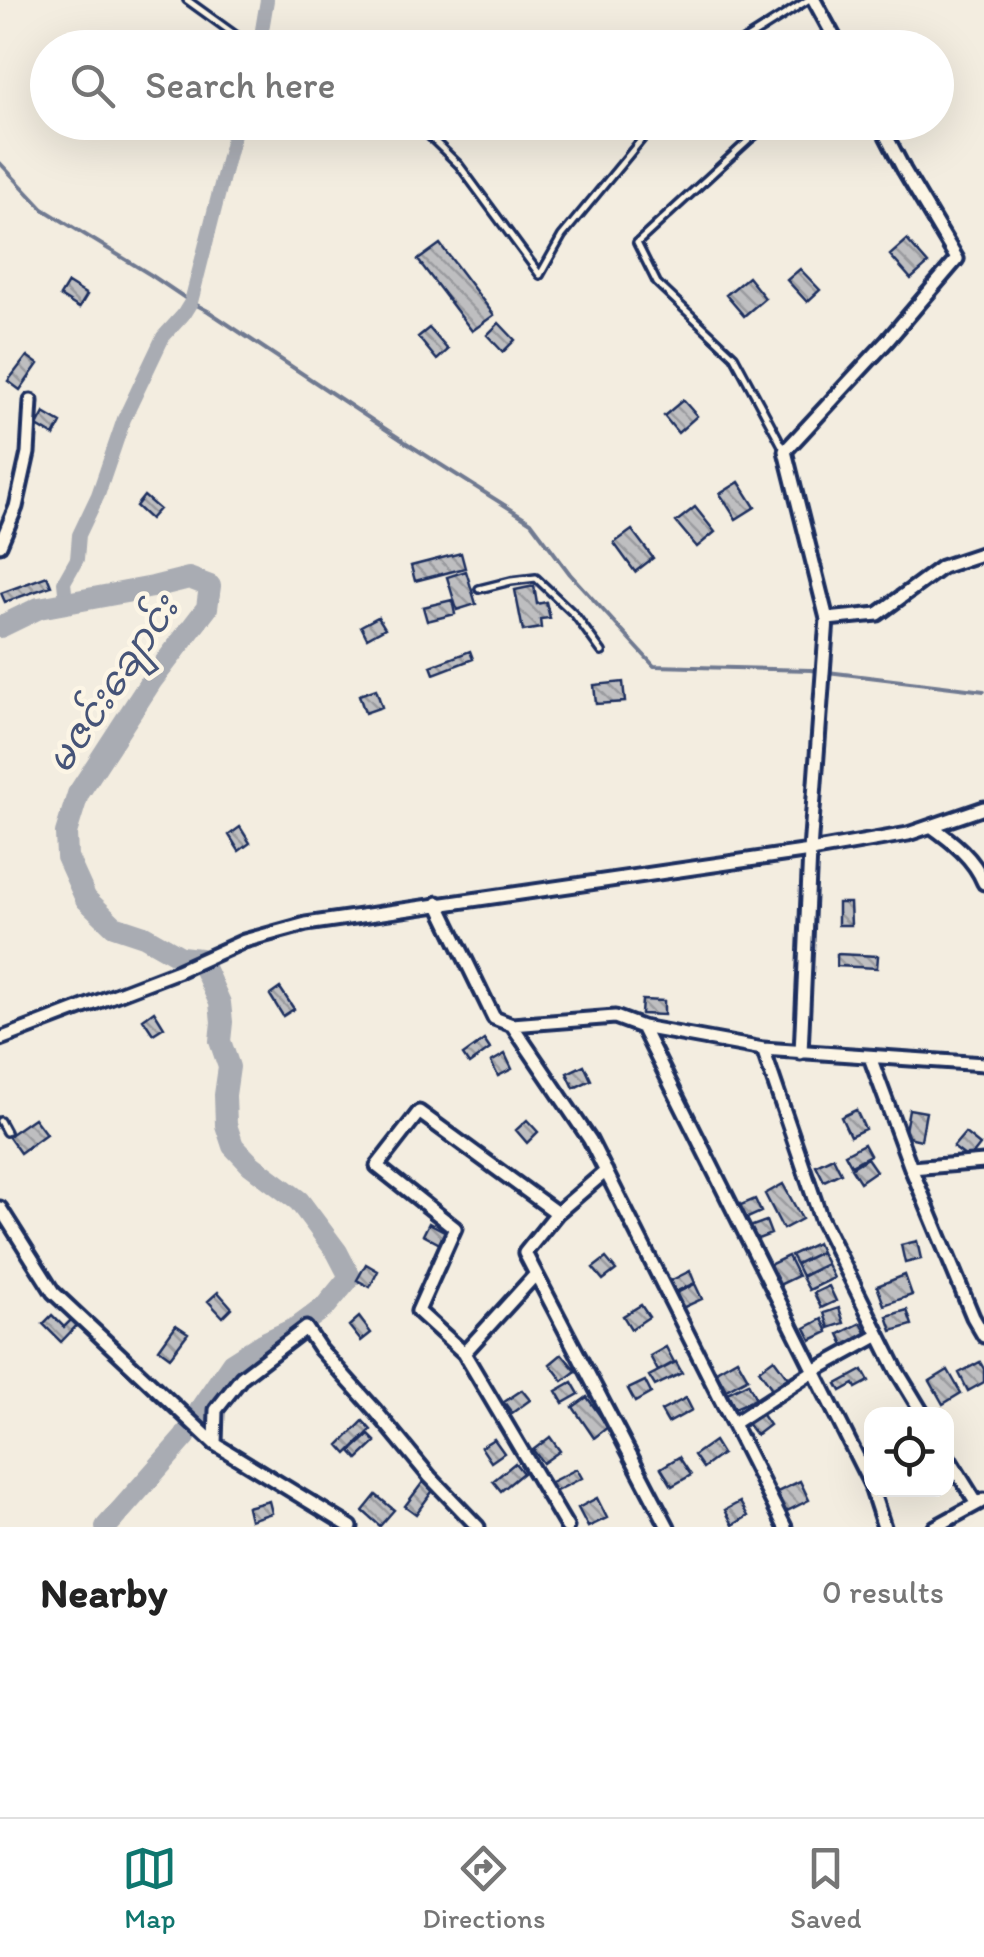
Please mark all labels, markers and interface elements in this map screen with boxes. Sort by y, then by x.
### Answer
search box [30,30,954,140]
icon: search [65,58,120,113]
text: Search here [145,62,336,108]
water label: မဇင်းချောင်း [34,583,196,786]
map controls [864,1407,954,1497]
button: locate [864,1407,954,1497]
text: Nearby [40,1567,167,1618]
text: 0 results [822,1573,944,1611]
tab: Map [122,1841,177,1935]
tab: Directions [422,1841,545,1935]
tab: Saved [790,1841,862,1935]

